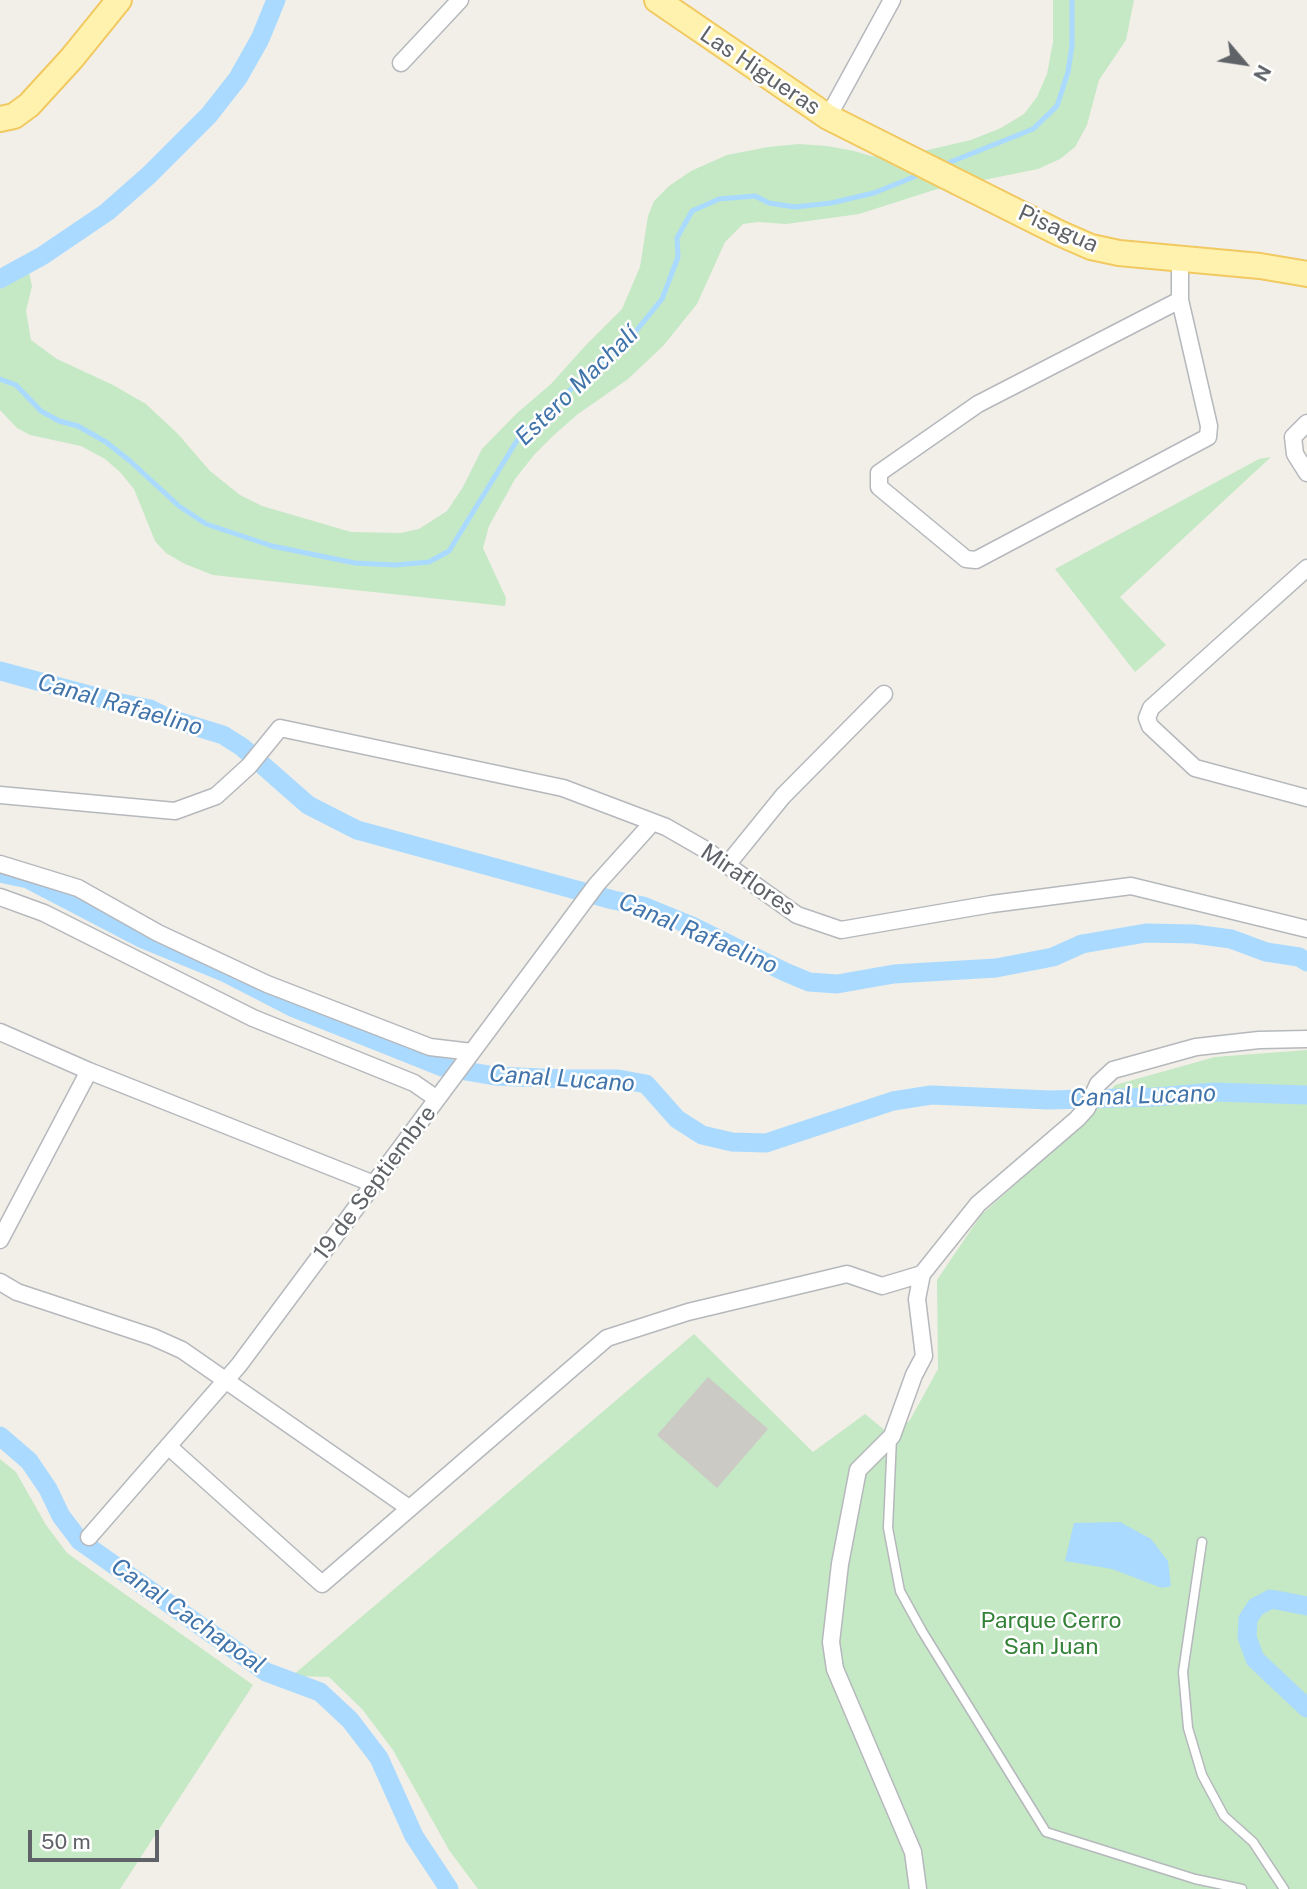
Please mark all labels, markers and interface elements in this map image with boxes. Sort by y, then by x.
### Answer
street label: Las Higueras [695,21,825,121]
north arrow [1209,28,1279,98]
text: N [1249,61,1276,85]
street label: Pisagua [1014,199,1102,259]
water label: Estero Machalí [510,320,644,452]
water label: Canal Rafaelino [34,668,206,742]
street label: Miraflores [695,838,801,922]
water label: Canal Rafaelino [614,888,782,980]
water label: Canal Lucano [488,1060,636,1098]
water label: Canal Lucano [1069,1079,1217,1113]
street label: 19 de Septiembre [308,1100,442,1266]
water label: Canal Cachapoal [105,1552,271,1680]
park label: Parque Cerro San Juan [980,1607,1122,1661]
scale bar [32,1815,163,1859]
text: 50 m [41,1829,91,1854]

